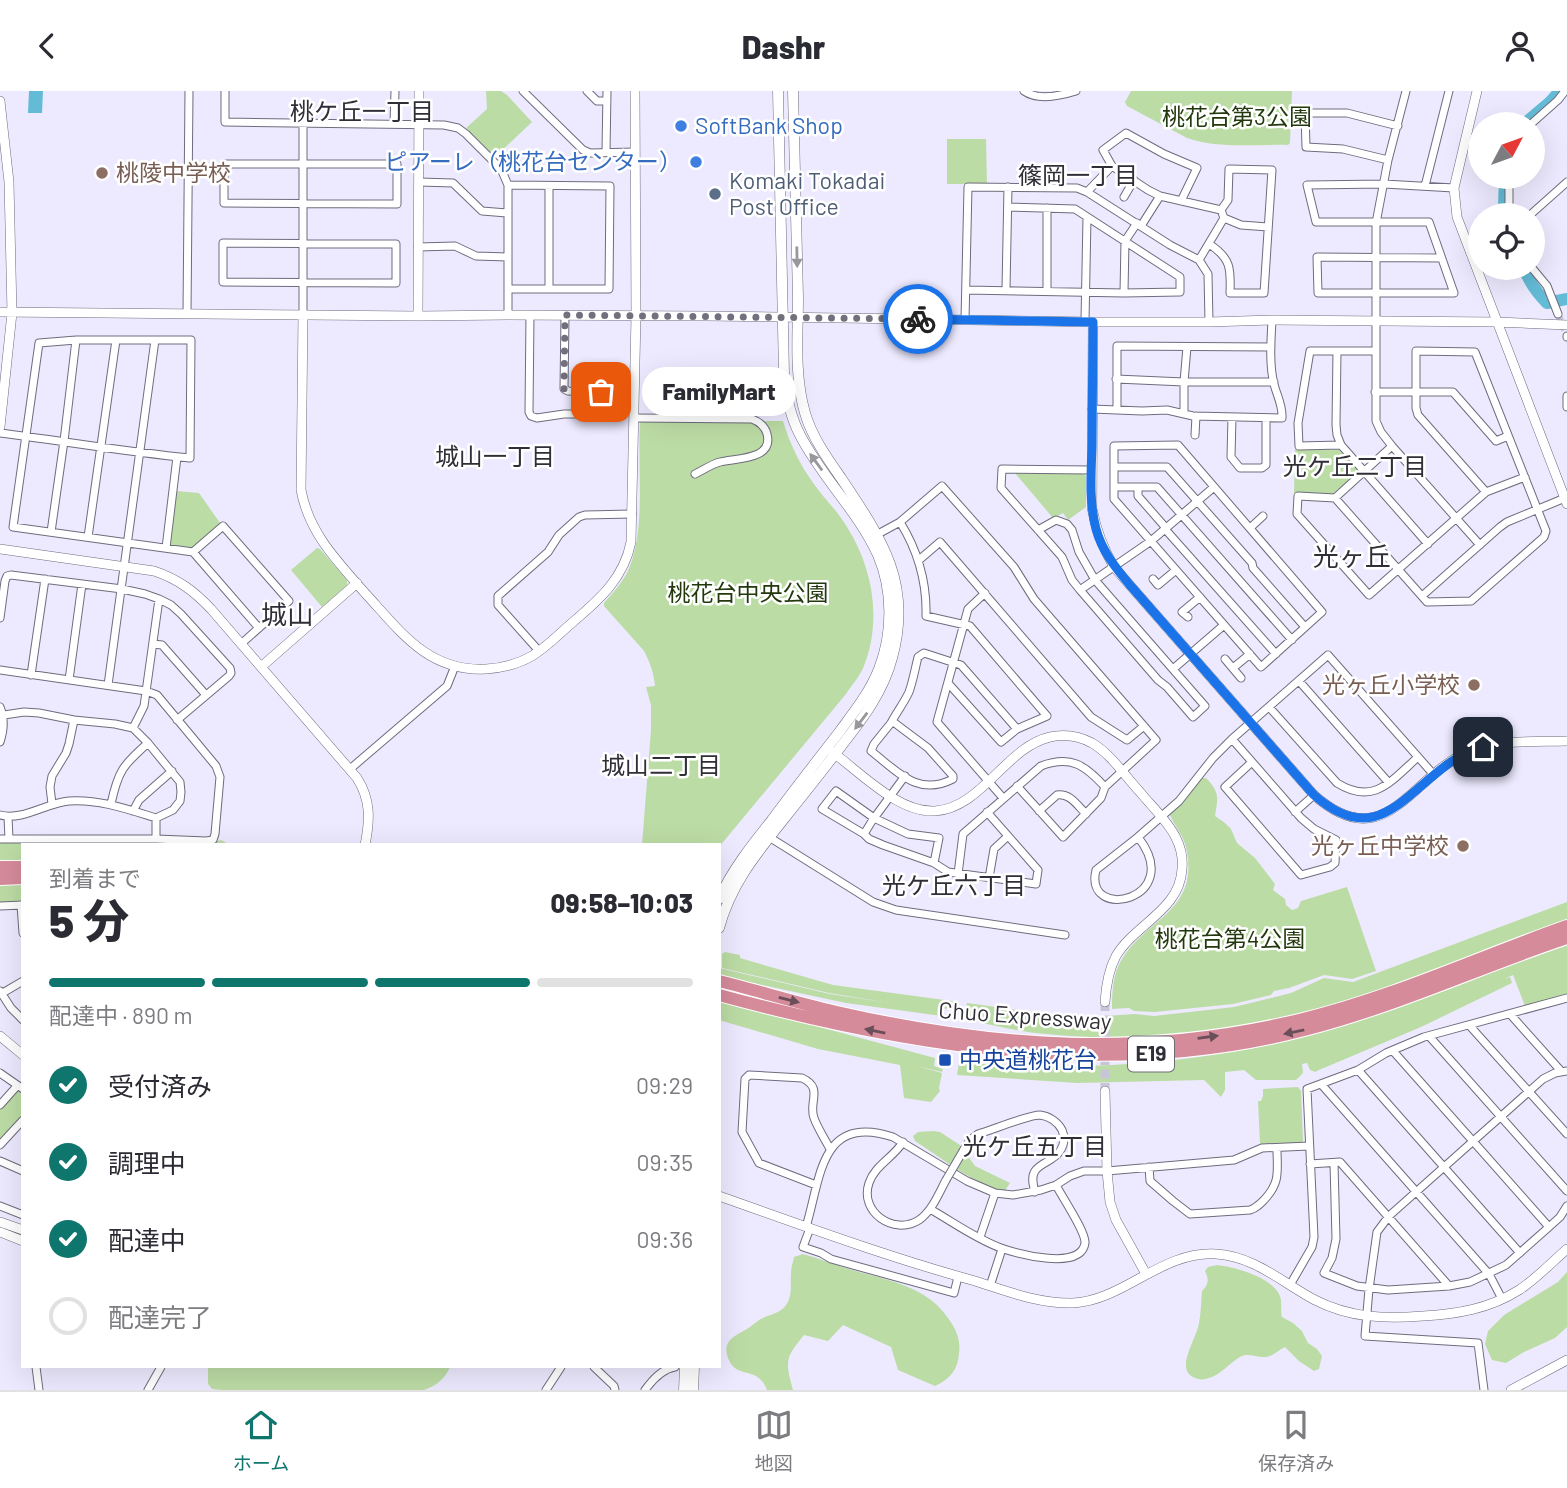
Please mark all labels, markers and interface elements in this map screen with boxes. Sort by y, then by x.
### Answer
icon: back [28,27,66,65]
text: Dashr [742,27,825,65]
icon: person [1501,27,1539,65]
district label: 桃ケ丘一丁目 [290,96,434,125]
park label: 桃花台第3公園 [1162,102,1312,130]
place label: SoftBank Shop [695,111,843,139]
north arrow [1468,112,1545,189]
map controls [1468,112,1545,280]
marker: SoftBank Shop [673,118,689,134]
place label: ピアーレ（桃花台センター） [384,147,682,175]
marker: ピアーレ（桃花台センター） [688,154,704,170]
place label: 桃陵中学校 [116,158,231,186]
district label: 篠岡一丁目 [1018,160,1138,189]
marker: 桃陵中学校 [94,165,110,181]
place label: Komaki Tokadai Post Office [729,166,885,220]
marker: Komaki Tokadai Post Office [707,186,723,202]
button: locate [1468,203,1545,280]
one-way arrow [791,246,803,268]
courier [883,284,953,354]
icon: bike [899,300,937,338]
pin [571,362,631,422]
callout: FamilyMart [643,367,797,417]
icon: bag [582,373,620,411]
text: FamilyMart [662,377,776,405]
district label: 城山一丁目 [435,441,555,470]
district label: 光ケ丘二丁目 [1283,451,1427,480]
one-way arrow [810,453,824,471]
district label: 光ヶ丘 [1313,540,1391,571]
park label: 桃花台中央公園 [668,578,829,606]
district label: 城山 [261,598,313,629]
place label: 光ヶ丘小学校 [1322,670,1460,698]
marker: 光ヶ丘小学校 [1466,677,1482,693]
one-way arrow [854,712,868,730]
pin [1453,717,1513,777]
icon: home [1464,728,1502,766]
district label: 城山二丁目 [601,750,721,779]
place label: 光ヶ丘中学校 [1311,831,1449,859]
marker: 光ヶ丘中学校 [1455,838,1471,854]
text: 到着まで [49,864,141,892]
district label: 光ケ丘六丁目 [882,870,1026,899]
text: 09:58–10:03 [551,887,693,918]
text: 5 分 [49,892,129,947]
park label: 桃花台第4公園 [1155,924,1305,952]
one-way arrow [778,995,800,1006]
street label: Chuo Expressway [938,995,1113,1035]
text: 配達中 · 890 m [49,1001,193,1029]
one-way arrow [864,1026,886,1037]
one-way arrow [1283,1027,1305,1038]
one-way arrow [1198,1031,1220,1042]
road number: E19 [1128,1037,1174,1072]
place label: 中央道桃花台 [959,1045,1097,1073]
marker: 中央道桃花台 [937,1052,953,1068]
icon: check [49,1066,87,1104]
text: 受付済み [108,1070,212,1101]
text: 09:29 [636,1071,693,1099]
district label: 光ケ丘五丁目 [963,1131,1107,1160]
icon: check [49,1143,87,1181]
text: 調理中 [108,1147,186,1178]
text: 09:35 [637,1148,693,1176]
icon: check [49,1220,87,1258]
text: 配達中 [108,1224,186,1255]
text: 09:36 [637,1225,693,1253]
text: 配達完了 [108,1301,212,1332]
tab: ホーム [233,1406,289,1475]
tab: 地図 [755,1406,793,1475]
tab: 保存済み [1258,1406,1334,1475]

